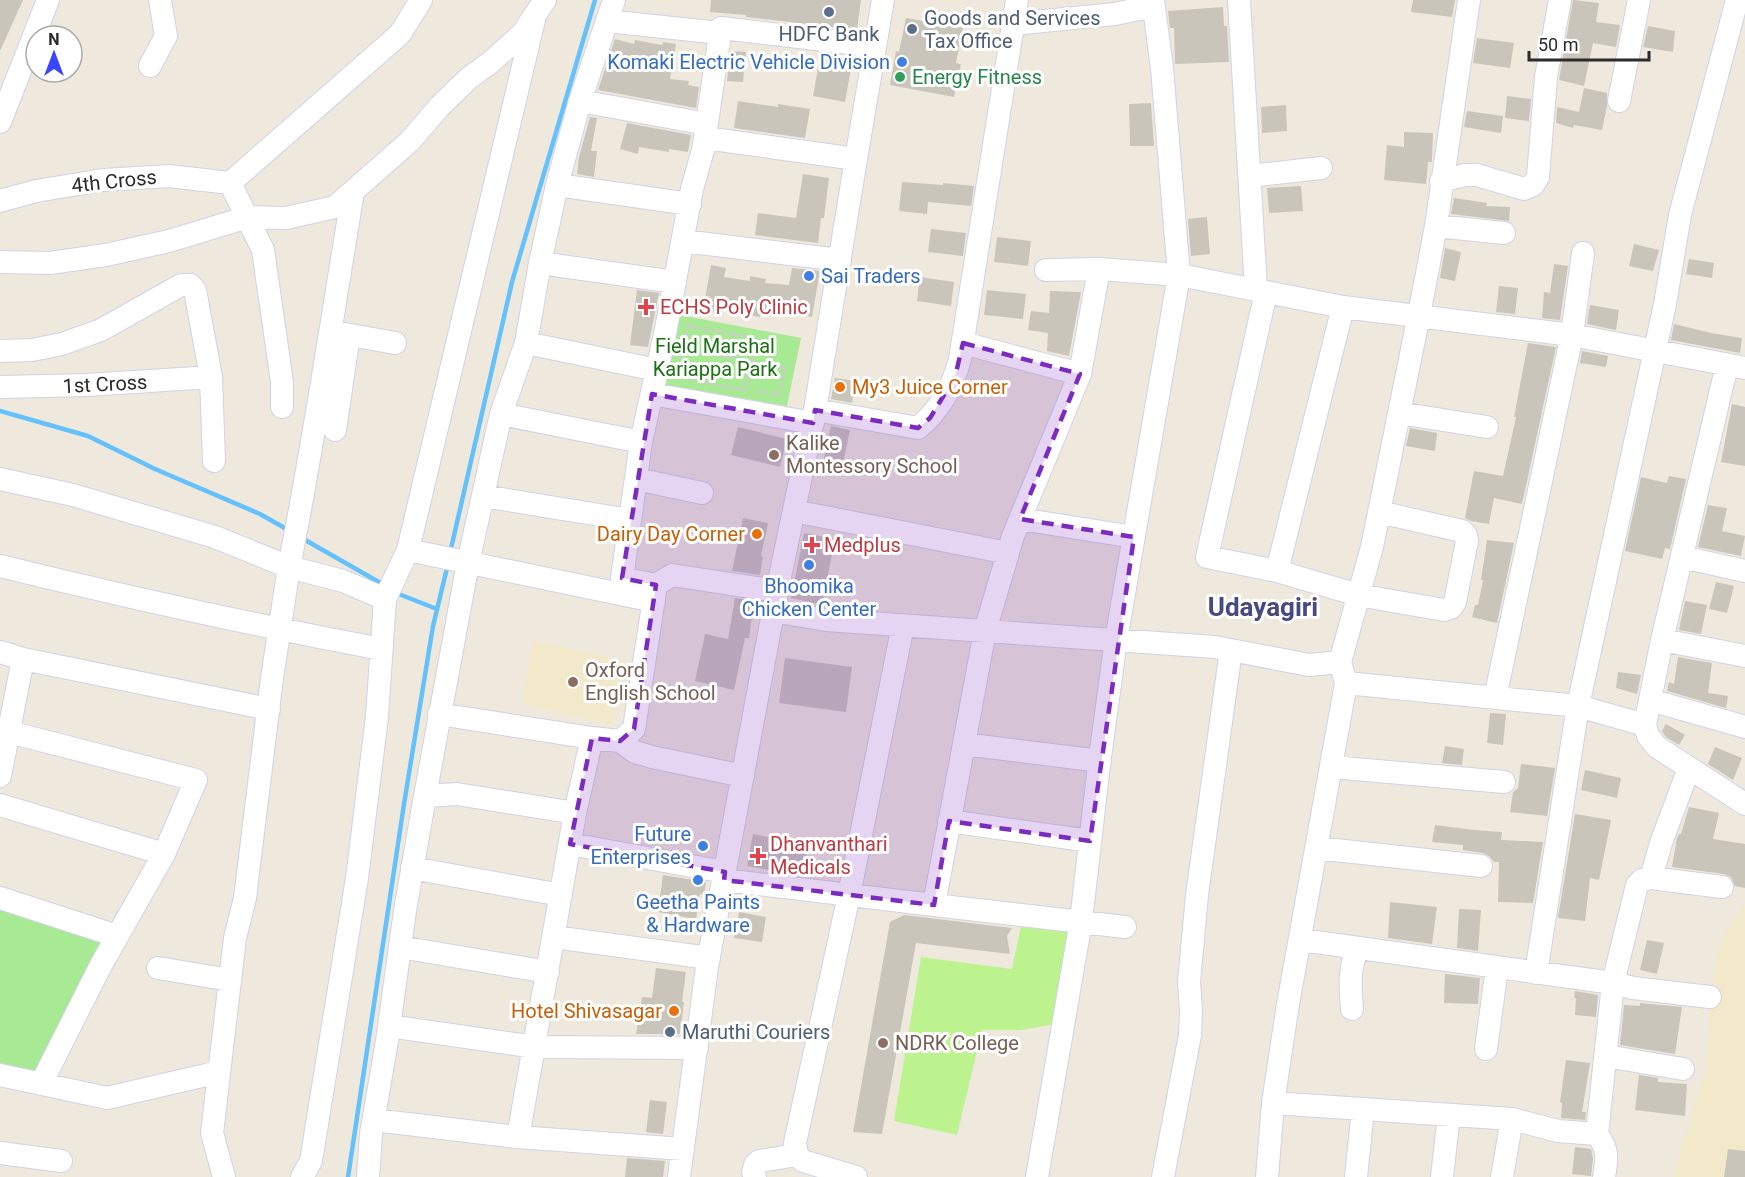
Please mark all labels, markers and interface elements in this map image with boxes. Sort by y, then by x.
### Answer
marker: HDFC Bank [822,5,836,19]
place label: Goods and Services Tax Office [924,6,1101,53]
place label: HDFC Bank [779,22,880,46]
marker: Goods and Services Tax Office [905,22,919,36]
north arrow [24,24,84,84]
scale bar [1529,24,1649,62]
text: N [48,30,60,49]
text: 50 m [1538,34,1578,55]
place label: Komaki Electric Vehicle Division [607,50,890,74]
marker: Komaki Electric Vehicle Division [895,55,909,69]
place label: Energy Fitness [912,65,1042,89]
marker: Energy Fitness [893,70,907,84]
street label: 4th Cross [70,165,158,197]
place label: Sai Traders [821,264,921,288]
marker: Sai Traders [802,269,816,283]
place label: ECHS Poly Clinic [660,295,808,319]
marker: ECHS Poly Clinic [637,298,655,316]
park label: Field Marshal Kariappa Park [653,334,778,381]
street label: 1st Cross [62,370,148,398]
place label: My3 Juice Corner [852,375,1008,399]
marker: My3 Juice Corner [833,380,847,394]
place label: Kalike Montessory School [786,431,958,478]
marker: Kalike Montessory School [767,448,781,462]
place label: Dairy Day Corner [597,522,745,546]
marker: Dairy Day Corner [750,527,764,541]
place label: Medplus [824,533,901,557]
marker: Medplus [805,538,819,552]
marker: Bhoomika Chicken Center [802,558,816,572]
place label: Bhoomika Chicken Center [742,574,876,621]
district label: Udayagiri [1208,592,1318,622]
place label: Oxford English School [585,658,716,705]
marker: Oxford English School [566,675,580,689]
place label: Future Enterprises [591,822,691,869]
place label: Dhanvanthari Medicals [770,832,888,879]
marker: Future Enterprises [696,839,710,853]
marker: Dhanvanthari Medicals [751,849,765,863]
marker: Geetha Paints & Hardware [691,873,705,887]
place label: Geetha Paints & Hardware [636,890,760,937]
place label: Hotel Shivasagar [511,999,662,1023]
marker: Hotel Shivasagar [667,1004,681,1018]
place label: Maruthi Couriers [682,1020,830,1044]
marker: Maruthi Couriers [663,1025,677,1039]
place label: NDRK College [895,1031,1019,1055]
marker: NDRK College [876,1036,890,1050]

